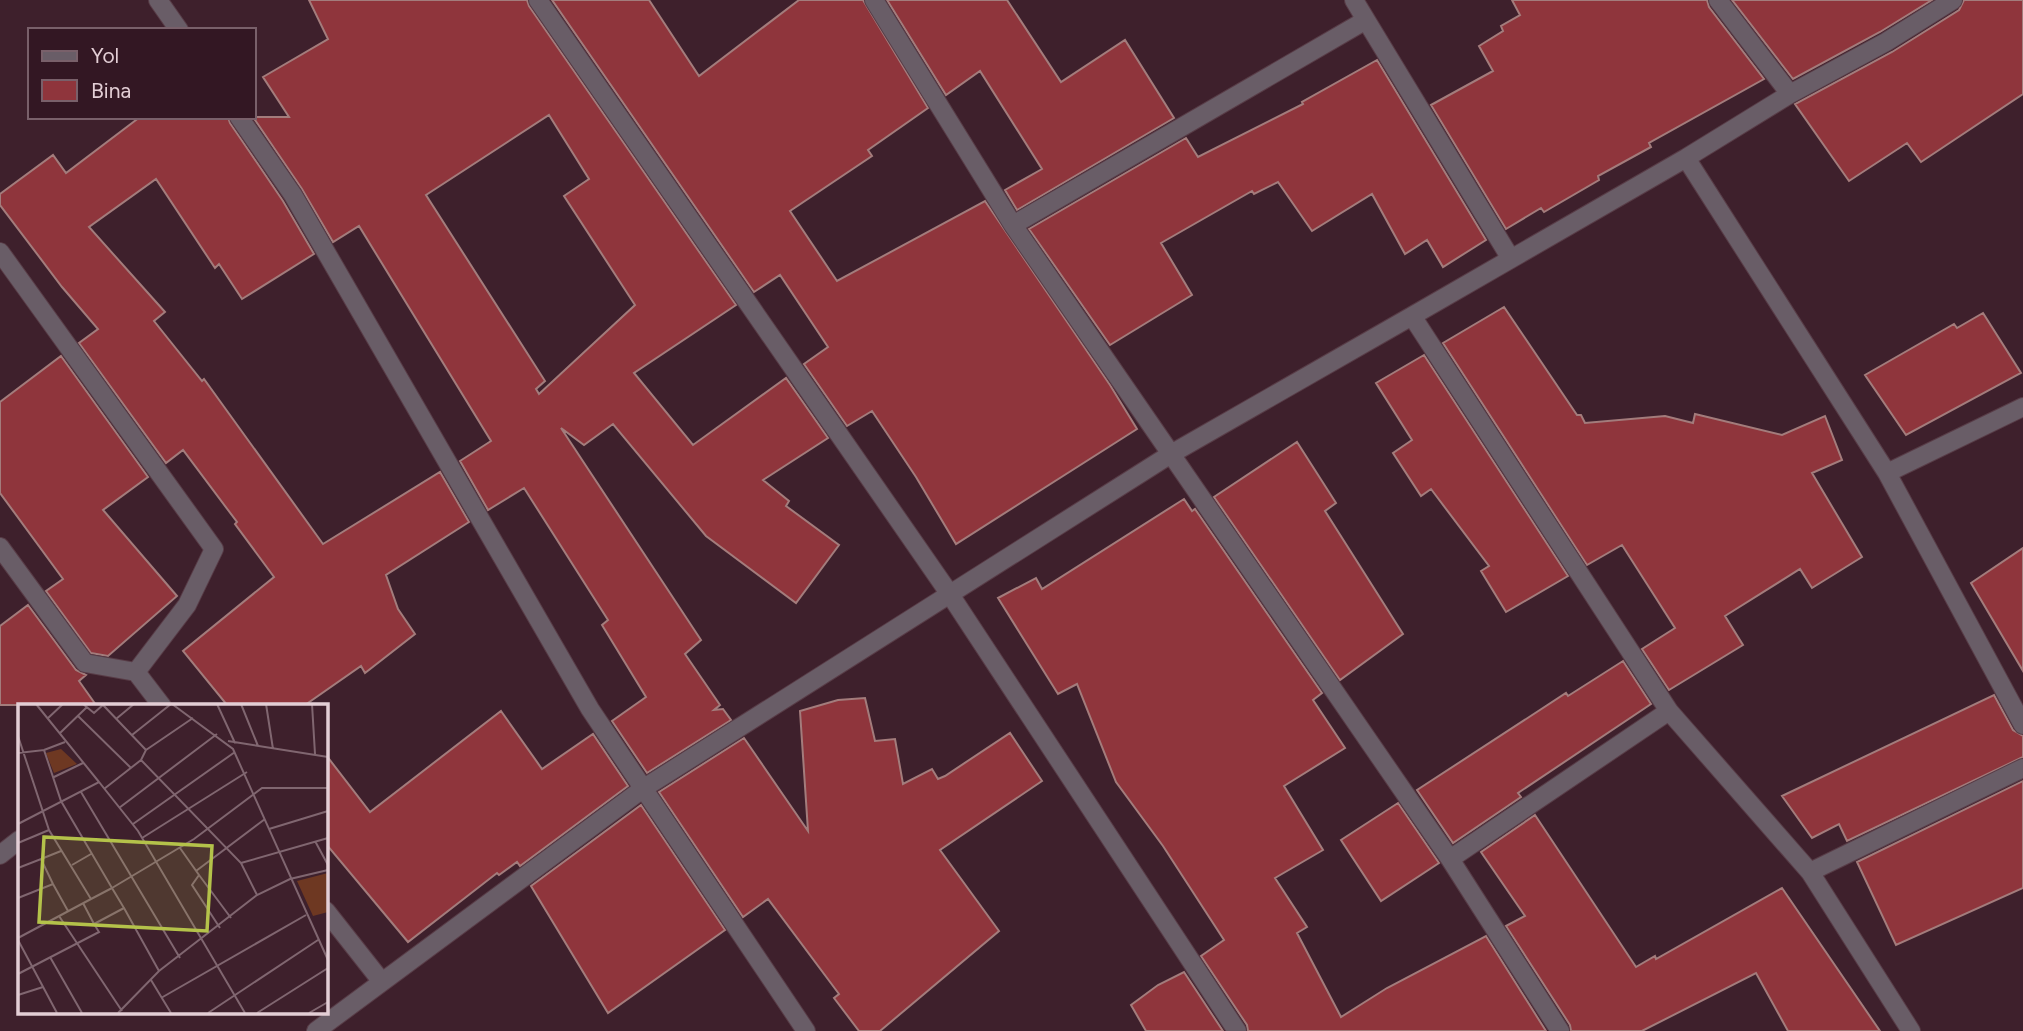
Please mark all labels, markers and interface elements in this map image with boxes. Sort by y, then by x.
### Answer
legend [28,28,256,119]
text: Yol [91,43,119,68]
text: Bina [91,78,131,103]
inset map [18,704,327,1014]

